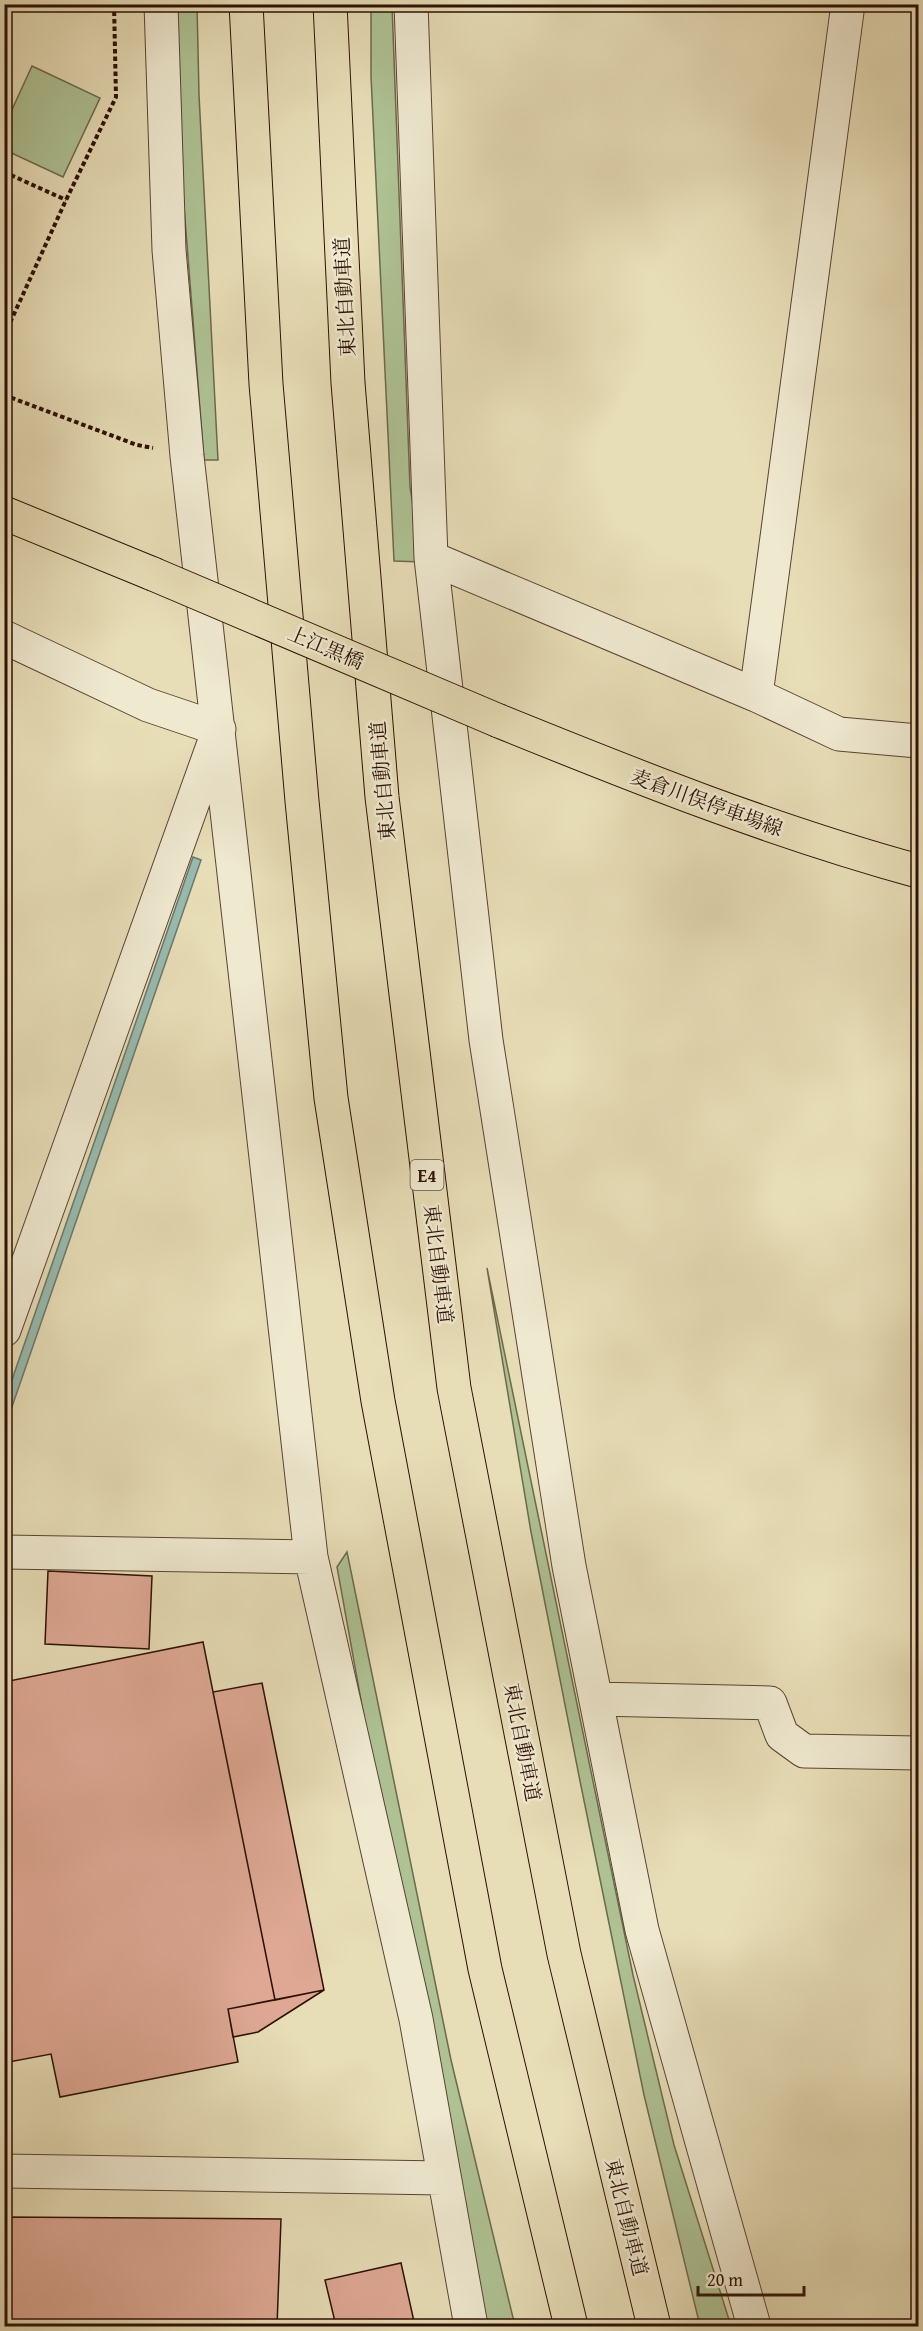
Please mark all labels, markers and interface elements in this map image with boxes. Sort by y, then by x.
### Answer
street label: 東北自動車道 [326,236,362,358]
street label: 上江黒橋 [284,618,368,676]
street label: 東北自動車道 [362,720,402,842]
street label: 麦倉川俣停車場線 [627,761,787,843]
road number: E4 [410,1160,444,1190]
street label: 東北自動車道 [417,1203,461,1325]
street label: 東北自動車道 [497,1680,549,1804]
street label: 東北自動車道 [598,2155,656,2279]
scale bar [698,2259,804,2297]
text: 20 m [707,2266,743,2293]

